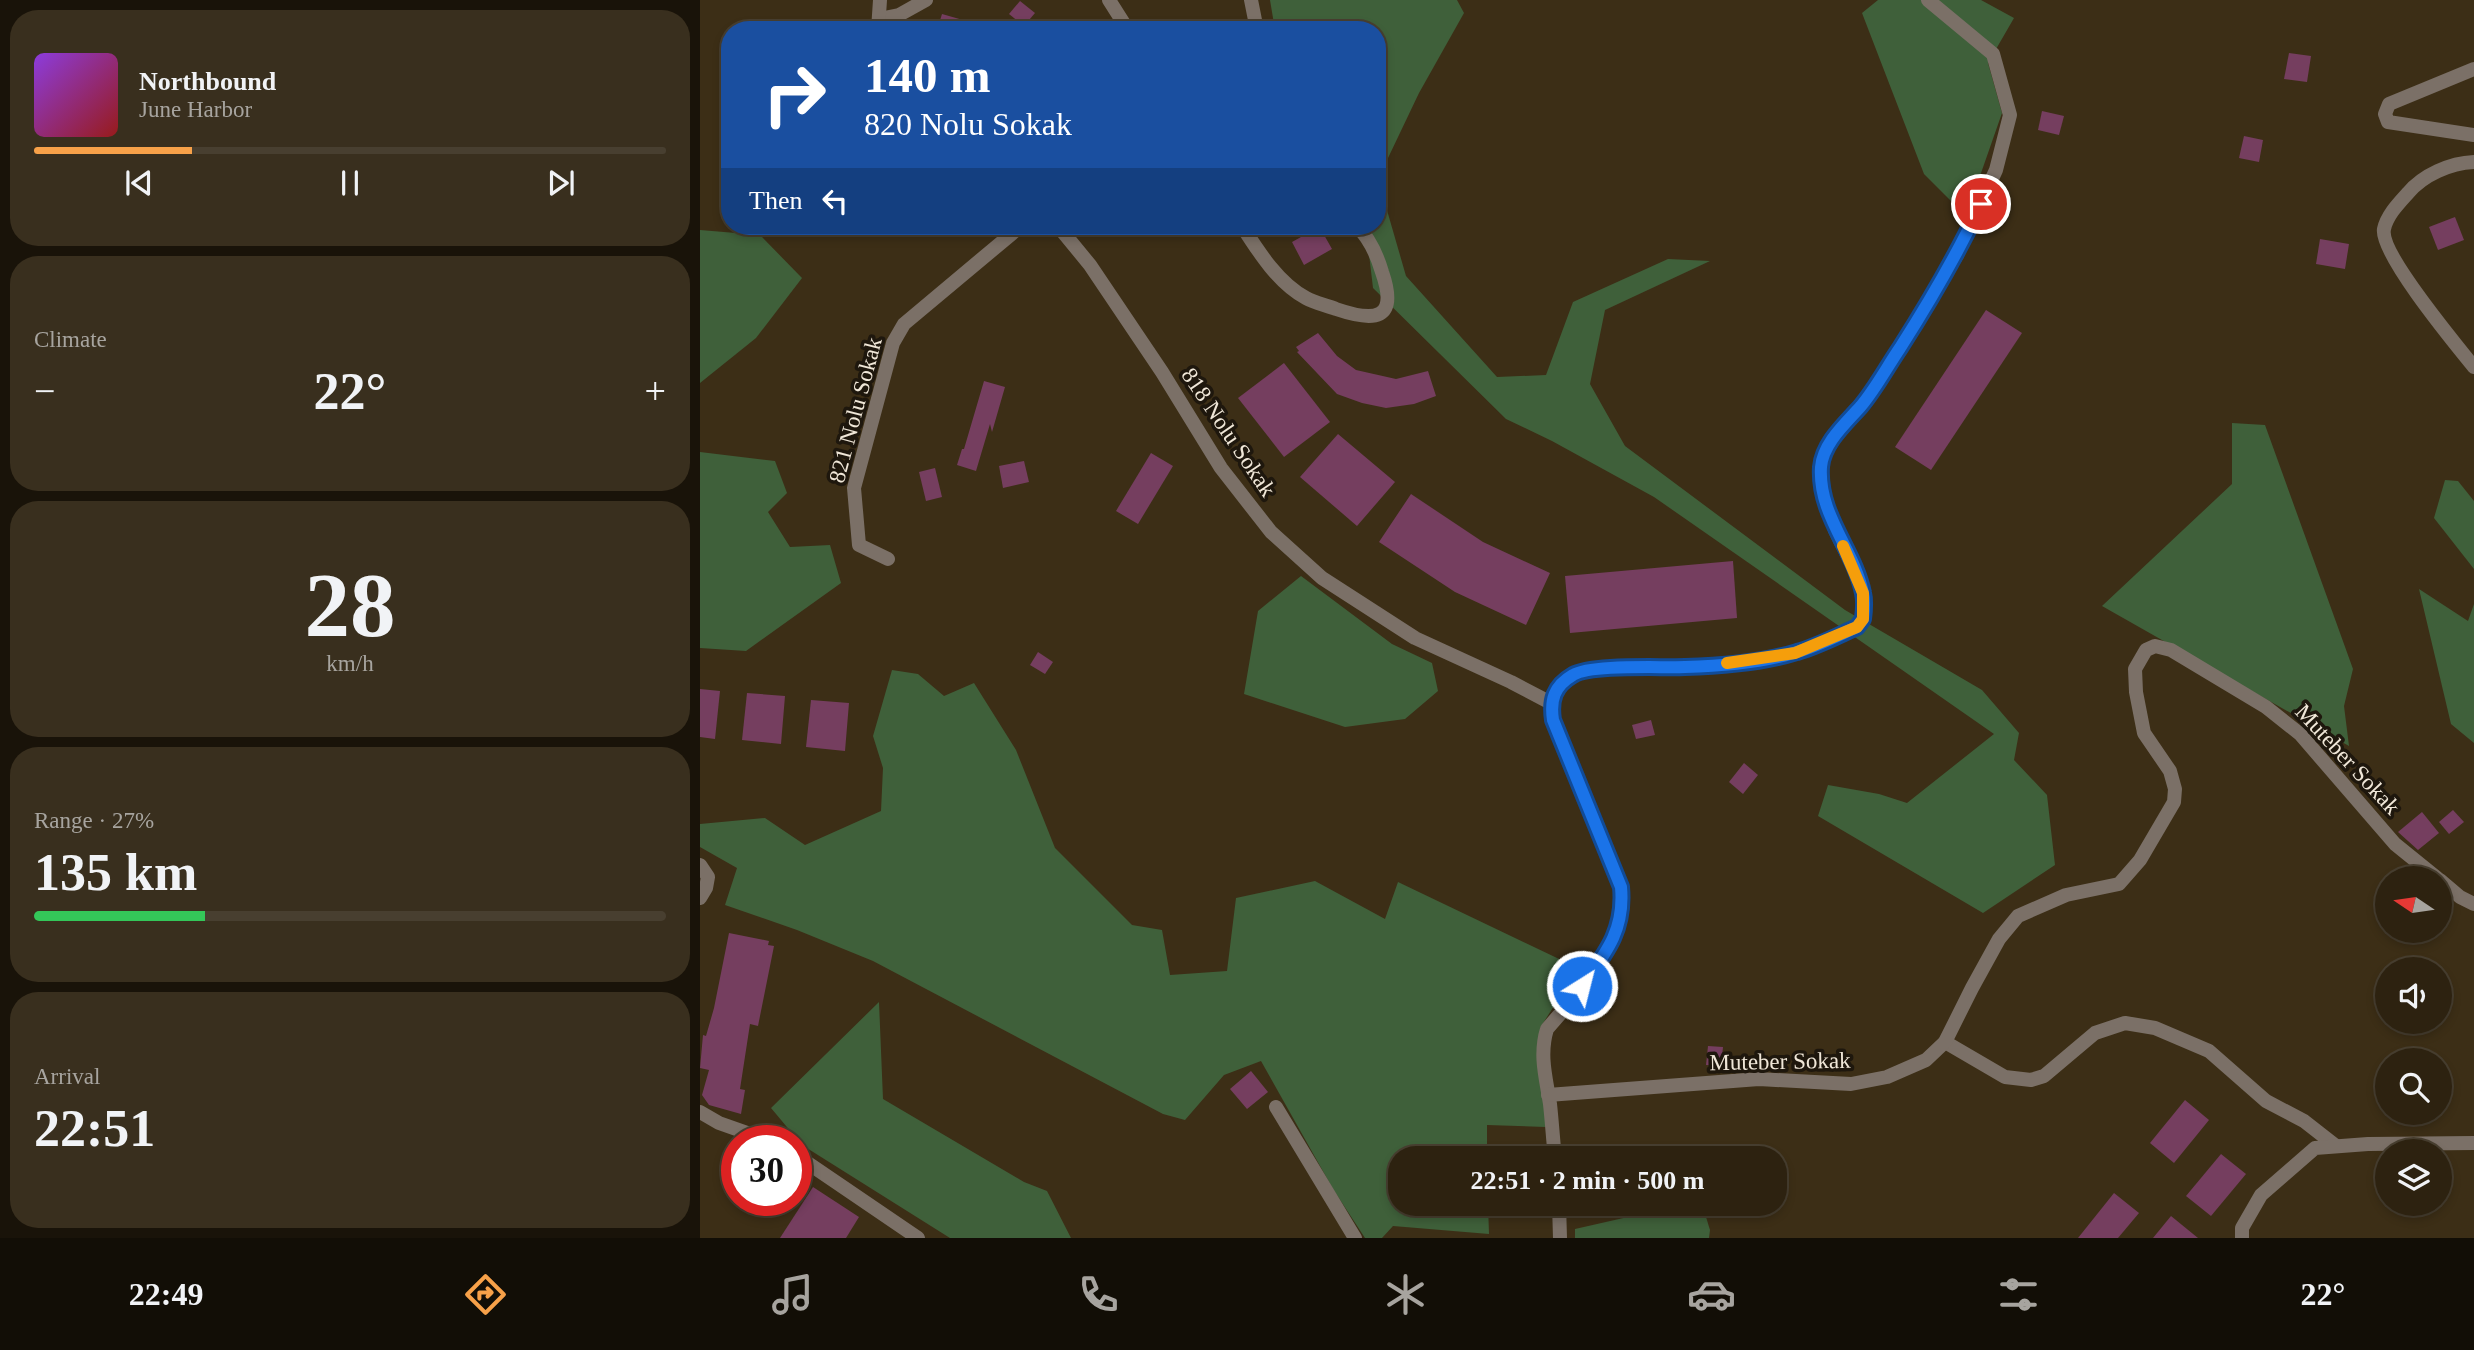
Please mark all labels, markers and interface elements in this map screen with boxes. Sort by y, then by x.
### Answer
text: 140 m [864,48,991,103]
icon: right [749,49,840,140]
text: Northbound [139,67,276,96]
text: June Harbor [139,97,252,122]
text: 820 Nolu Sokak [864,106,1072,142]
icon: previous [120,164,158,202]
icon: pause [331,164,369,202]
icon: next [542,164,580,202]
pin [1951,174,2011,234]
icon: left [816,182,854,220]
icon: arrive [1962,185,2000,223]
text: Then [749,186,802,215]
text: Climate [34,327,107,352]
street label: 821 Nolu Sokak [824,334,887,486]
text: 22° [314,363,386,420]
street label: 818 Nolu Sokak [1176,363,1281,502]
text: − [34,370,55,412]
text: + [645,370,666,412]
text: 28 [305,555,396,656]
text: km/h [326,651,374,676]
street label: Muteber Sokak [2290,699,2405,820]
text: Range · 27% [34,808,154,833]
text: 135 km [34,844,197,901]
north arrow [2375,866,2452,943]
map controls [2375,866,2452,1216]
position arrow [1545,949,1619,1023]
button: sound [2375,957,2452,1034]
street label: Muteber Sokak [1709,1048,1851,1075]
button: search [2375,1048,2452,1125]
text: Arrival [34,1064,100,1089]
text: 22:51 [34,1100,155,1157]
speed limit sign: 30 [721,1125,812,1216]
button: layers [2375,1139,2452,1216]
text: 22:51 · 2 min · 500 m [1471,1166,1705,1195]
icon: directions [461,1270,510,1319]
icon: music [768,1270,817,1319]
icon: phone [1074,1270,1123,1319]
icon: climate [1381,1270,1430,1319]
icon: car [1687,1270,1736,1319]
icon: filters [1994,1270,2043,1319]
text: 22:49 [129,1276,203,1312]
text: 22° [2300,1276,2345,1312]

